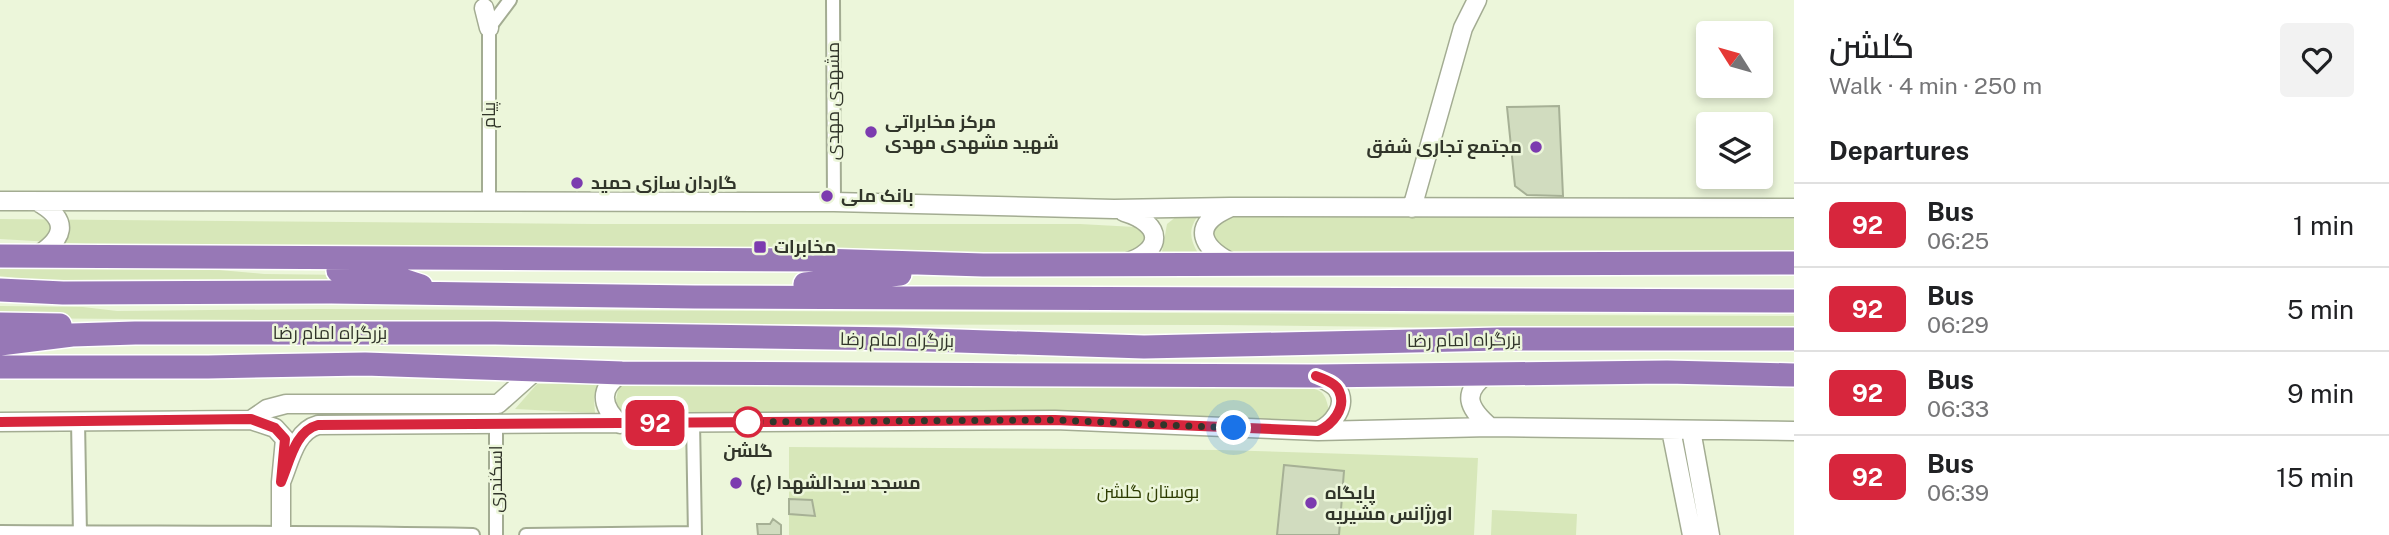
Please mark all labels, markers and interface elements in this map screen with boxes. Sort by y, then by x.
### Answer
north arrow [1696,21,1773,98]
map controls [1696,21,1773,189]
button: heart [2280,23,2354,97]
text: گلشن [1829,27,1914,65]
street label: مشهدی مهدی [822,42,844,160]
text: Walk · 4 min · 250 m [1829,72,2042,99]
street label: پیام [478,101,501,128]
place label: مرکز مخابراتی شهید مشهدی مهدی [885,111,1059,154]
button: layers [1696,112,1773,189]
marker: مرکز مخابراتی شهید مشهدی مهدی [863,124,879,140]
text: Departures [1829,135,1969,166]
place label: مجتمع تجاری شفق [1367,136,1522,159]
marker: مجتمع تجاری شفق [1528,139,1544,155]
place label: گاردان سازی حمید [591,172,737,194]
marker: گاردان سازی حمید [569,175,585,191]
place label: بانک ملی [841,185,914,207]
marker: بانک ملی [819,188,835,204]
text: Bus [1927,196,1974,227]
text: 1 min [2293,210,2354,241]
text: 92 [1852,211,1883,239]
text: 06:25 [1927,227,1989,254]
place label: مخابرات [774,236,836,258]
marker: مخابرات [752,239,768,255]
text: Bus [1927,280,1974,311]
text: 5 min [2287,294,2354,325]
text: 92 [1852,295,1883,323]
text: 06:29 [1927,311,1989,338]
street label: بزرگراه امام رضا [273,322,387,345]
street label: بزرگراه امام رضا [840,328,954,353]
street label: بزرگراه امام رضا [1407,328,1521,353]
text: Bus [1927,364,1974,395]
text: 9 min [2287,378,2354,409]
text: 92 [1852,379,1883,407]
text: 06:33 [1927,395,1989,422]
line badge: 92 [624,400,686,446]
marker: گلشن [733,407,763,437]
text: 92 [639,409,671,437]
your location [1216,410,1251,445]
place label: گلشن [723,440,773,462]
street label: اسکندری [485,445,507,513]
text: Bus [1927,448,1974,479]
text: 15 min [2276,462,2354,493]
text: 92 [1852,463,1883,491]
place label: مسجد سیدالشهدا (ع) [750,472,921,495]
marker: مسجد سیدالشهدا (ع) [728,475,744,491]
text: 06:39 [1927,479,1989,506]
park label: بوستان گلشن [1097,481,1199,503]
place label: پایگاه اورژانس مشیریه [1325,482,1453,525]
marker: پایگاه اورژانس مشیریه [1303,495,1319,511]

